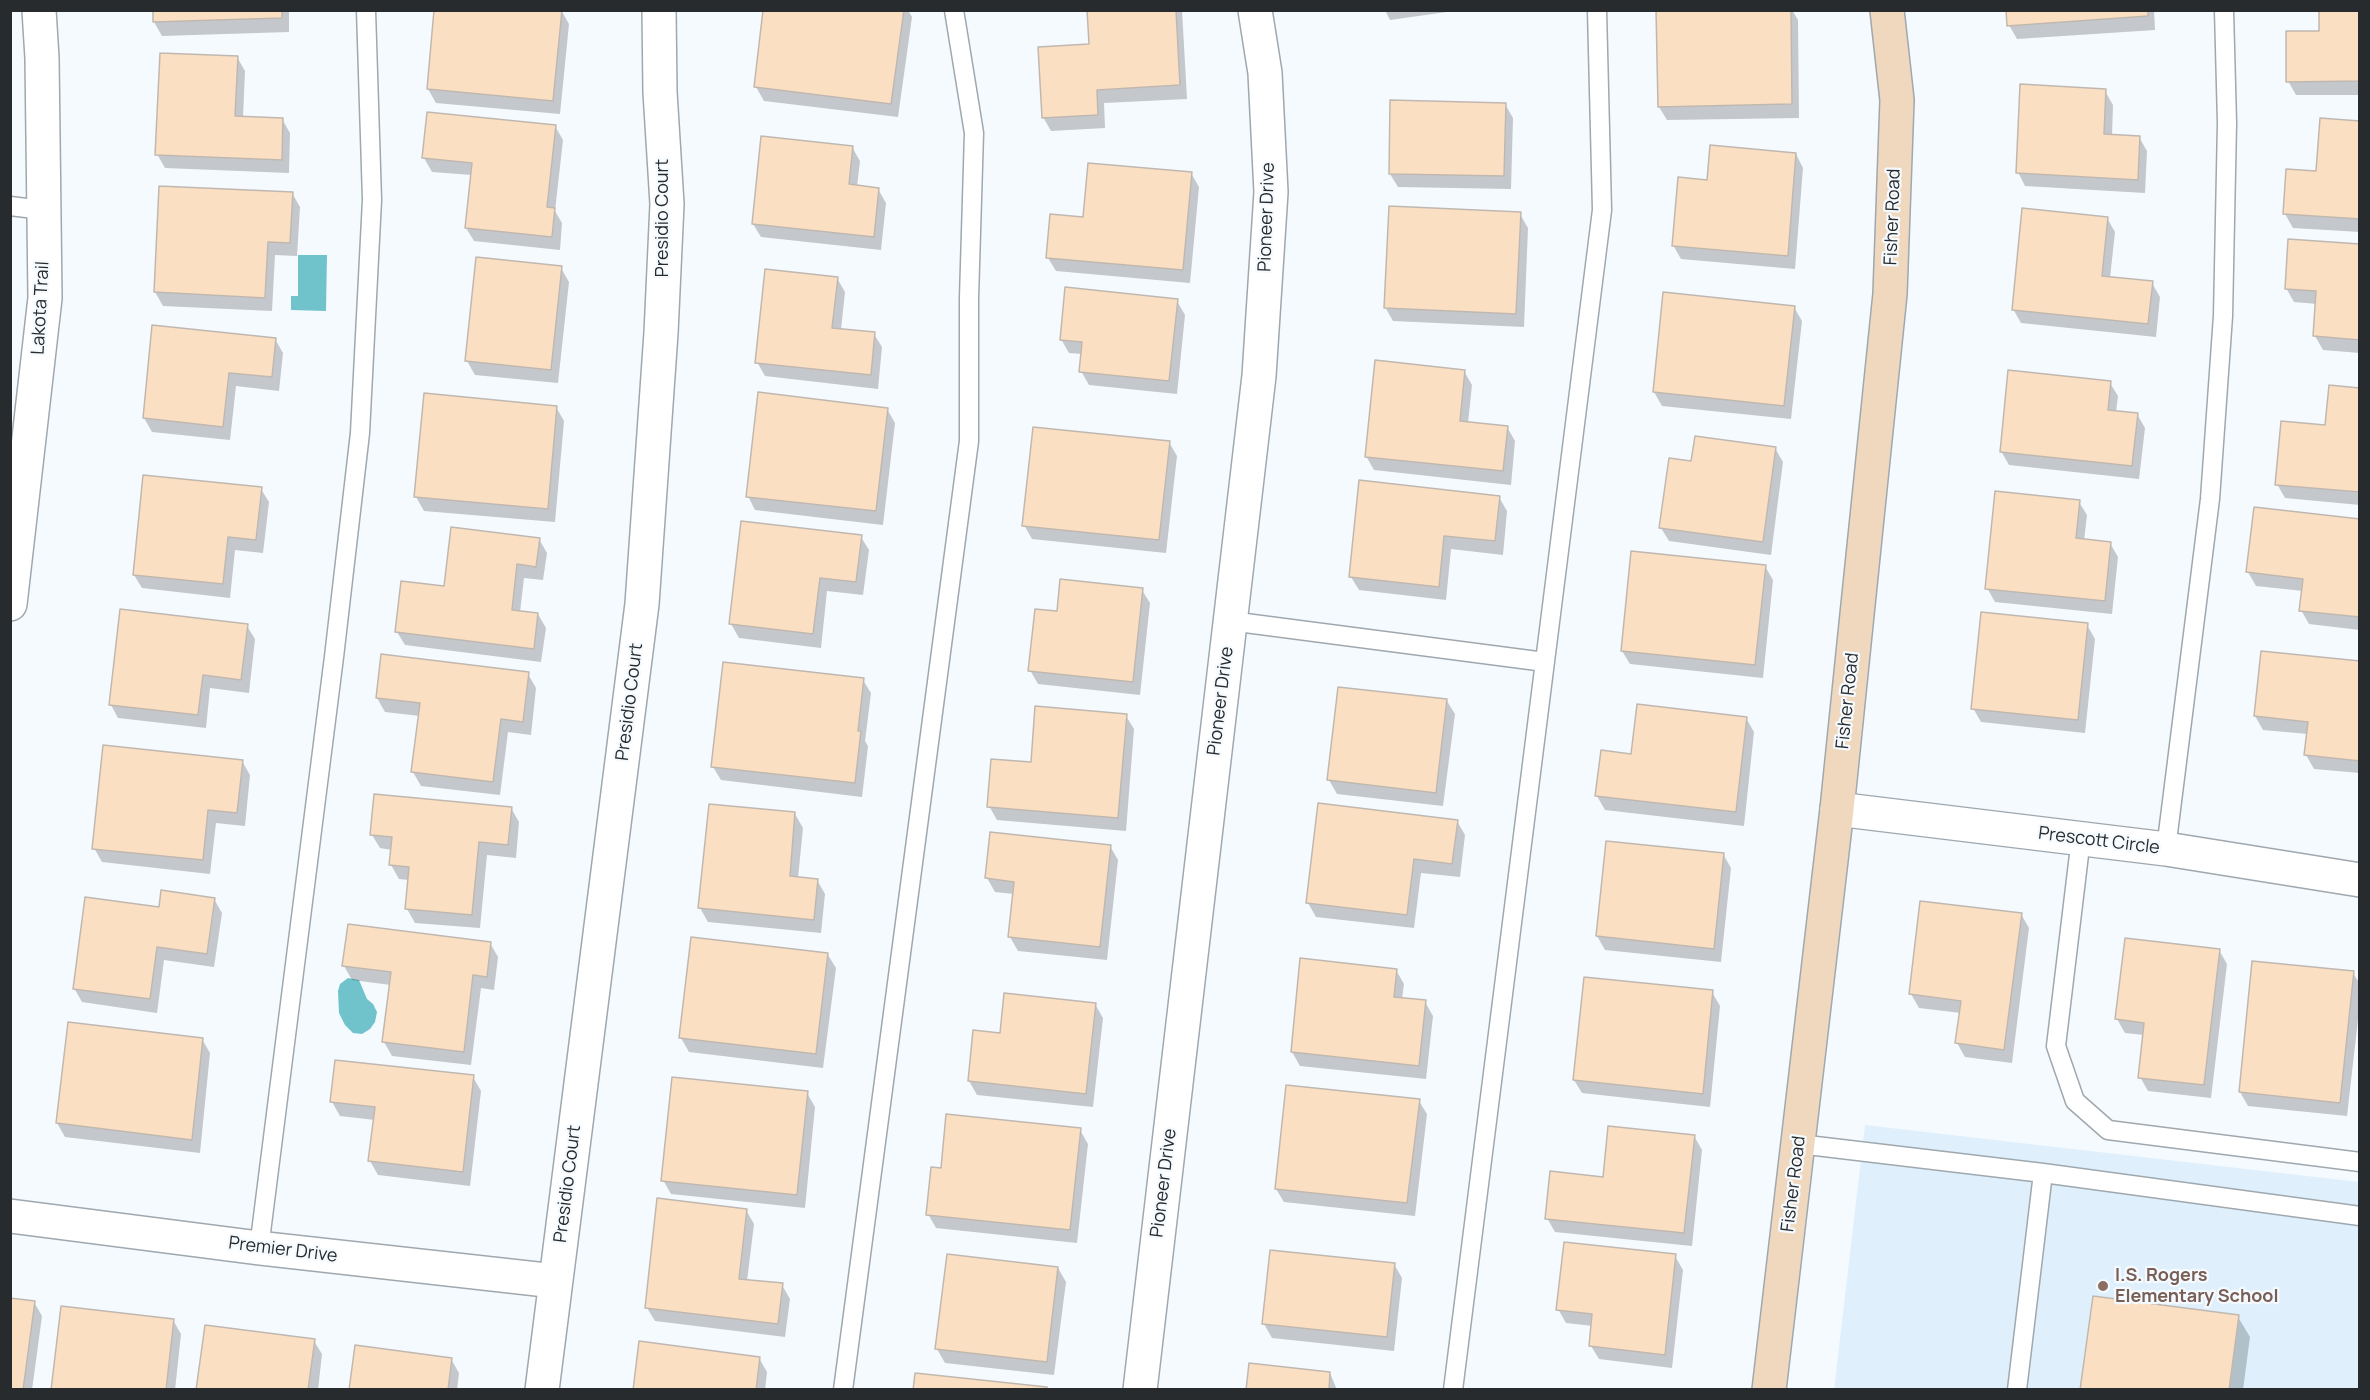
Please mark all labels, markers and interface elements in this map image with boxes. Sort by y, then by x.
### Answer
street label: Presidio Court [652,159,674,277]
street label: Pioneer Drive [1254,162,1280,272]
street label: Fisher Road [1881,168,1905,266]
street label: Lakota Trail [28,261,54,355]
street label: Presidio Court [612,642,648,762]
street label: Pioneer Drive [1204,645,1238,757]
street label: Fisher Road [1832,652,1864,750]
street label: Prescott Circle [2037,823,2161,859]
street label: Presidio Court [550,1124,586,1244]
street label: Pioneer Drive [1147,1127,1181,1239]
street label: Fisher Road [1777,1135,1811,1233]
street label: Premier Drive [227,1233,339,1267]
place label: I.S. Rogers Elementary School [2115,1265,2278,1308]
marker: I.S. Rogers Elementary School [2096,1279,2110,1293]

